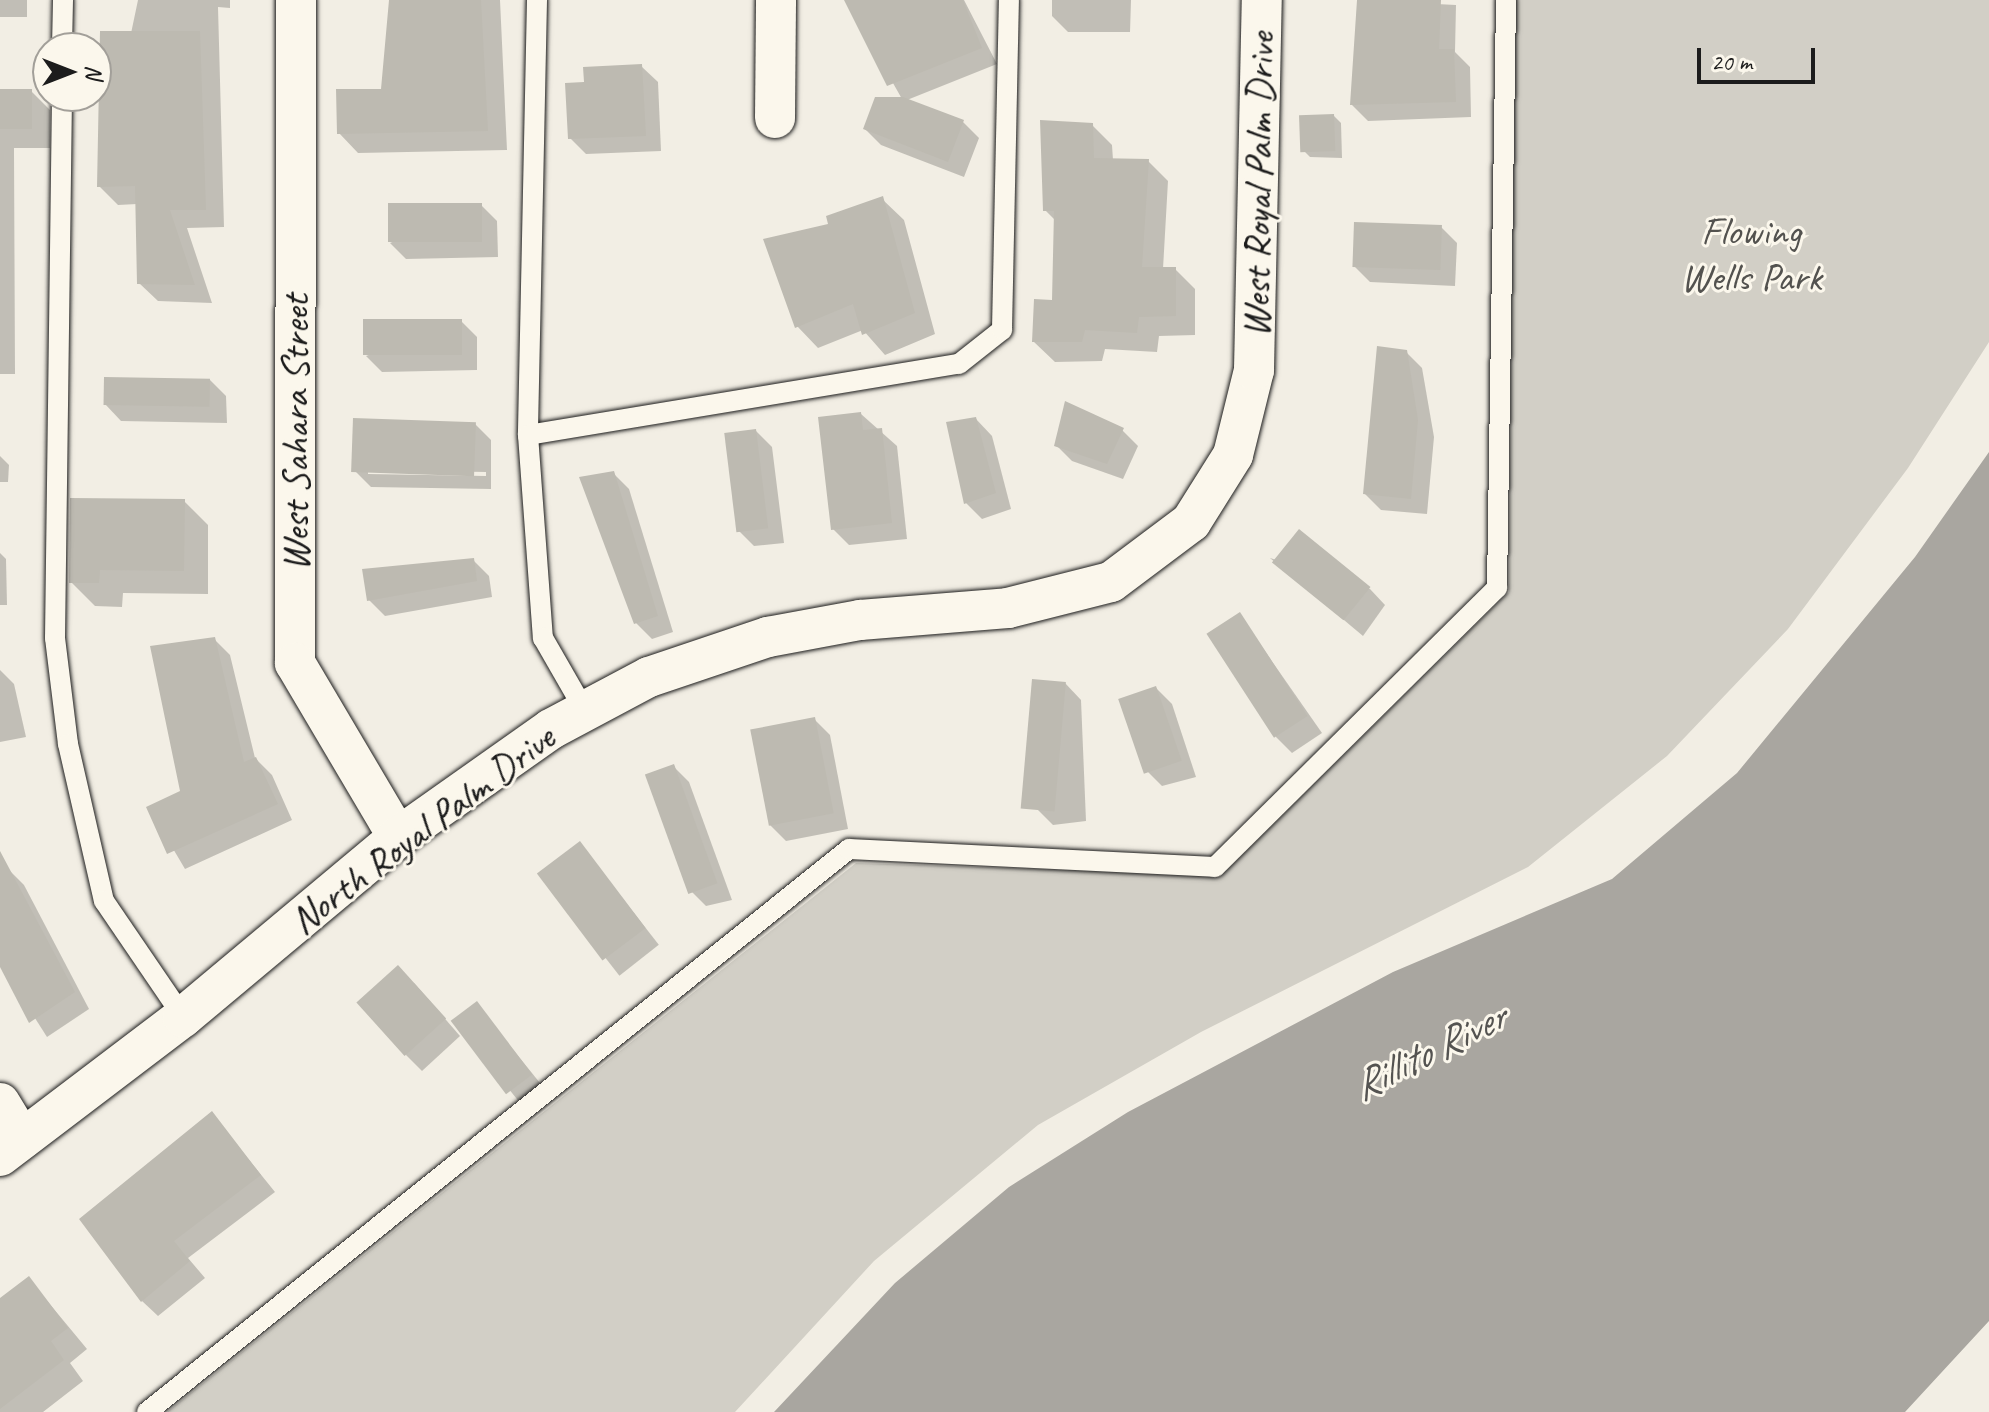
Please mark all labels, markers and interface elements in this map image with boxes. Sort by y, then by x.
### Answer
street label: West Royal Palm Drive [1231,31,1285,339]
north arrow [32,32,112,112]
scale bar [1701,32,1819,82]
text: 20 m [1711,47,1752,77]
text: N [80,65,108,79]
park label: Flowing Wells Park [1680,207,1822,301]
street label: West Sahara Street [271,294,319,572]
street label: North Royal Palm Drive [279,713,565,945]
water label: Rillito River [1344,992,1514,1112]

